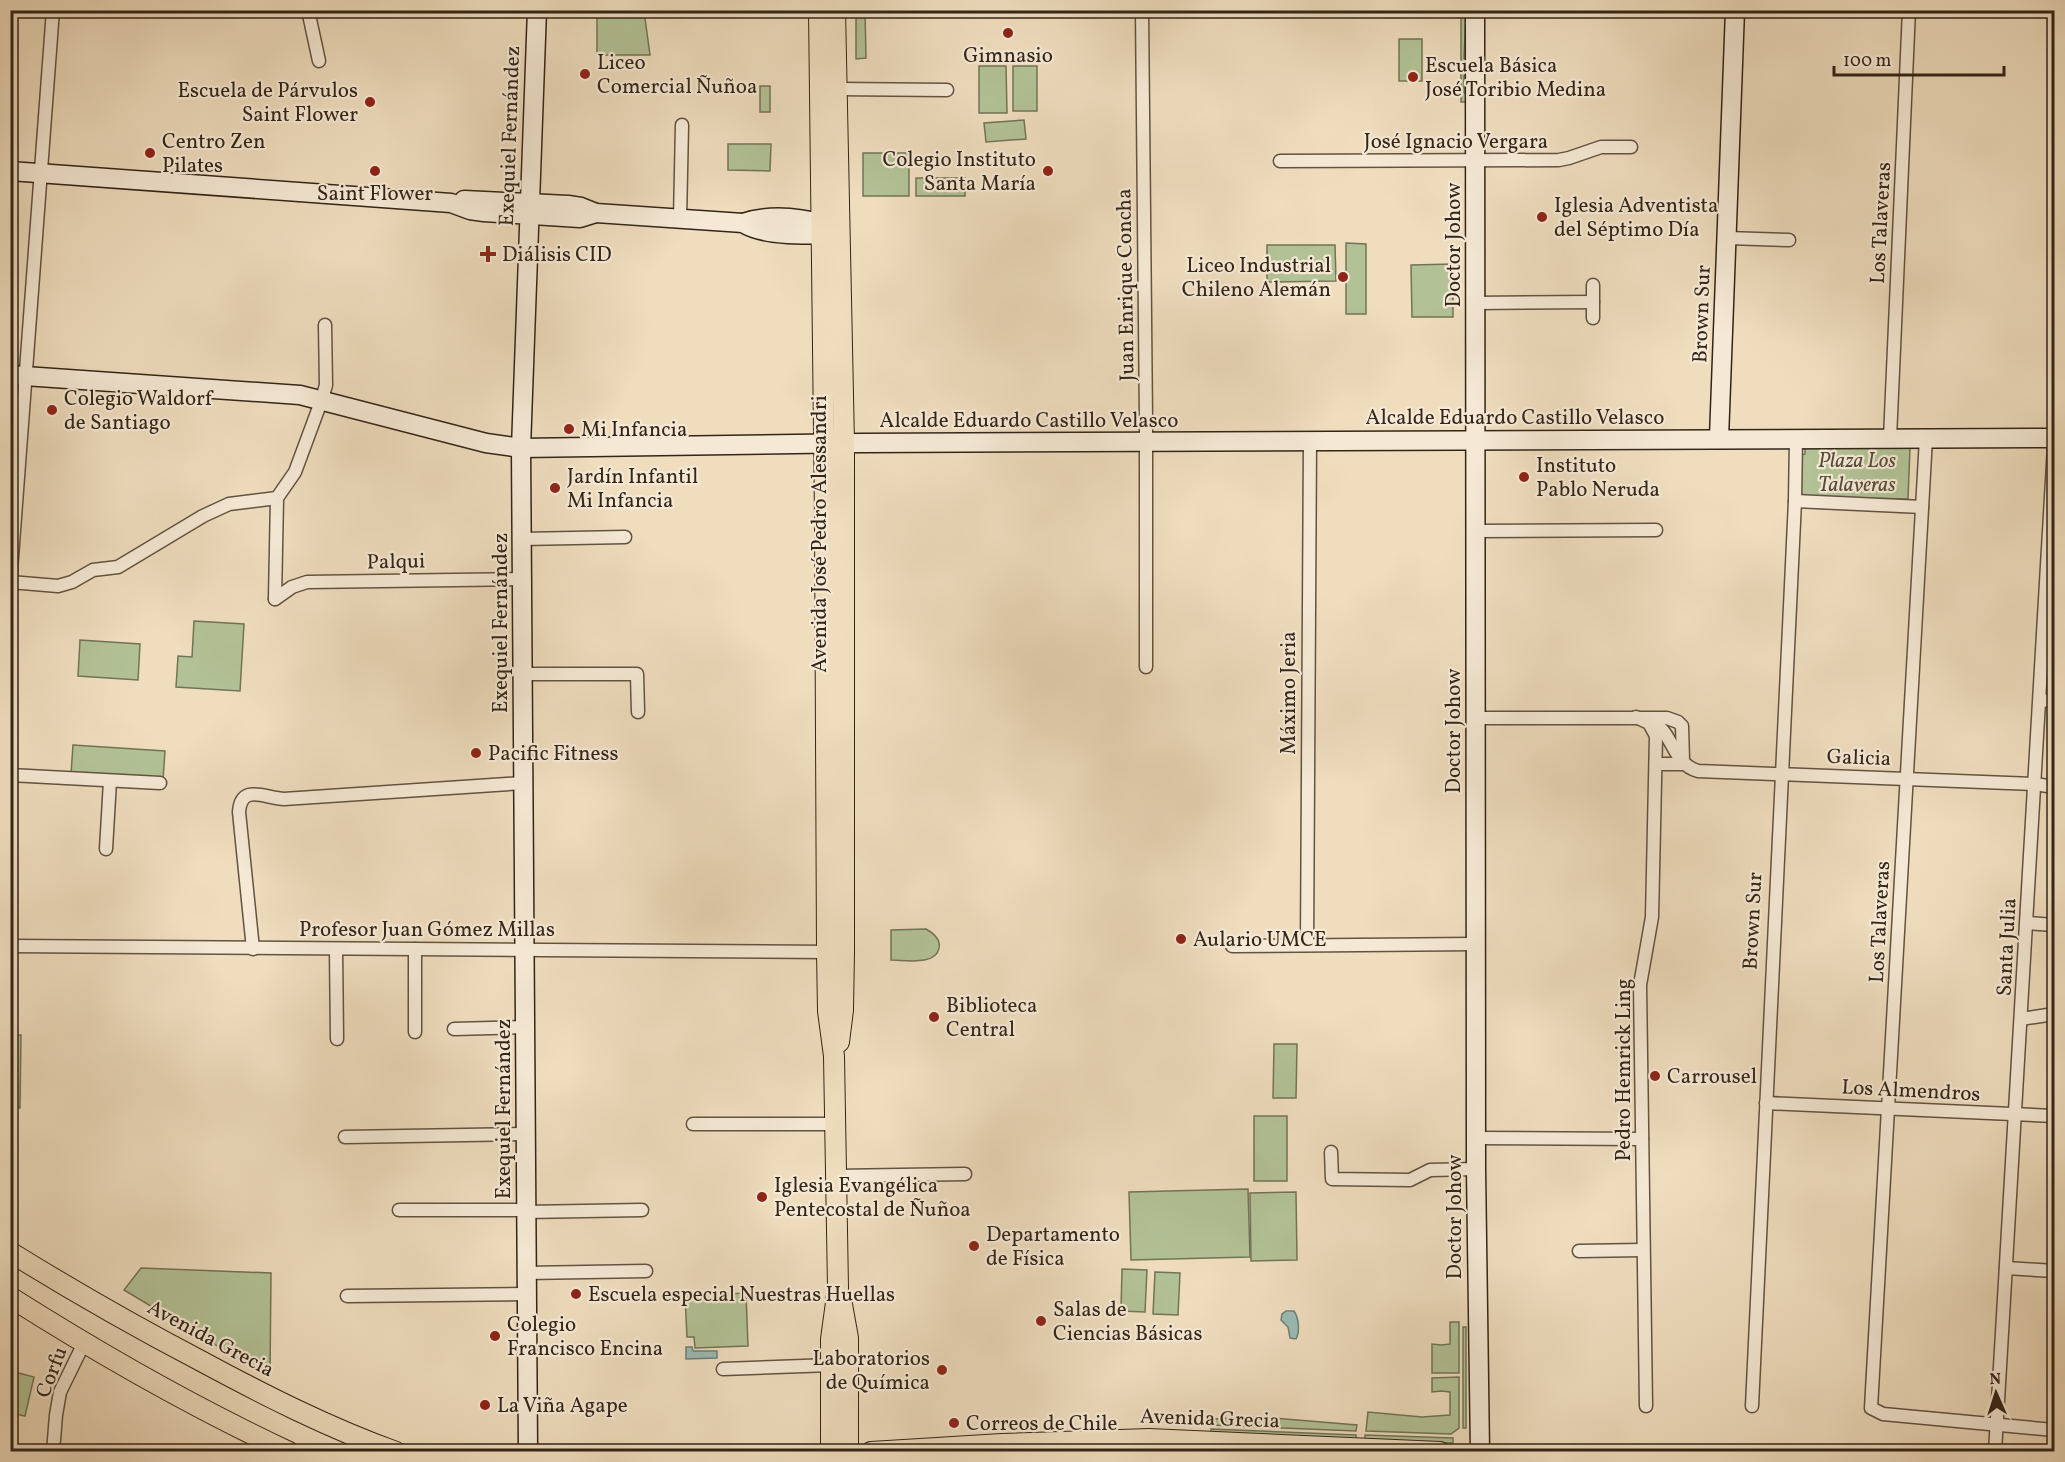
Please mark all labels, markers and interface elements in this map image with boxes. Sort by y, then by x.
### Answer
marker: Gimnasio [1001,26,1015,40]
scale bar [1834,39,2004,77]
place label: Gimnasio [963,42,1053,71]
street label: Exequiel Fernández [493,45,528,227]
place label: Liceo Comercial Ñuñoa [597,49,757,102]
text: 100 m [1843,49,1892,74]
place label: Escuela Básica José Toribio Medina [1425,52,1606,105]
marker: Liceo Comercial Ñuñoa [578,67,592,81]
marker: Escuela Básica José Toribio Medina [1406,70,1420,84]
place label: Escuela de Párvulos Saint Flower [177,77,358,130]
marker: Escuela de Párvulos Saint Flower [363,95,377,109]
place label: Centro Zen Pilates [162,128,266,181]
street label: José Ignacio Vergara [1364,128,1548,157]
marker: Centro Zen Pilates [143,146,157,160]
place label: Colegio Instituto Santa María [882,146,1036,199]
street label: Los Talaveras [1864,161,1899,285]
marker: Saint Flower [368,164,382,178]
marker: Colegio Instituto Santa María [1041,164,1055,178]
place label: Saint Flower [317,180,433,209]
street label: Doctor Johow [1440,183,1469,307]
street label: Juan Enrique Concha [1110,188,1143,382]
place label: Iglesia Adventista del Séptimo Día [1554,192,1718,245]
marker: Iglesia Adventista del Séptimo Día [1535,210,1549,224]
place label: Diálisis CID [502,241,612,270]
marker: Diálisis CID [479,245,497,263]
place label: Liceo Industrial Chileno Alemán [1182,252,1331,305]
street label: Brown Sur [1686,264,1719,364]
marker: Liceo Industrial Chileno Alemán [1336,270,1350,284]
place label: Colegio Waldorf de Santiago [64,385,214,438]
street label: Avenida José Pedro Alessandri [806,395,835,673]
marker: Colegio Waldorf de Santiago [45,403,59,417]
street label: Alcalde Eduardo Castillo Velasco [1366,404,1664,433]
street label: Alcalde Eduardo Castillo Velasco [880,407,1178,436]
place label: Mi Infancia [581,416,687,445]
marker: Mi Infancia [562,422,576,436]
park label: Plaza Los Talaveras [1818,447,1896,500]
place label: Instituto Pablo Neruda [1536,452,1660,505]
place label: Jardín Infantil Mi Infancia [567,463,698,516]
marker: Instituto Pablo Neruda [1517,470,1531,484]
marker: Jardín Infantil Mi Infancia [548,481,562,495]
street label: Exequiel Fernández [487,533,516,713]
street label: Palqui [366,547,426,578]
street label: Máximo Jeria [1275,631,1304,755]
street label: Doctor Johow [1440,669,1469,793]
place label: Pacific Fitness [488,740,618,769]
street label: Galicia [1826,743,1892,774]
marker: Pacific Fitness [469,746,483,760]
street label: Los Talaveras [1863,860,1898,984]
street label: Brown Sur [1736,871,1771,971]
street label: Santa Julia [1990,897,2025,997]
street label: Profesor Juan Gómez Millas [299,916,555,945]
place label: Aulario UMCE [1193,926,1327,955]
marker: Aulario UMCE [1174,932,1188,946]
street label: Pedro Hemrick Ling [1610,978,1639,1162]
place label: Biblioteca Central [946,992,1037,1045]
marker: Biblioteca Central [927,1010,941,1024]
street label: Exequiel Fernández [490,1019,519,1199]
place label: Carrousel [1667,1063,1757,1092]
marker: Carrousel [1648,1069,1662,1083]
street label: Los Almendros [1841,1073,1981,1110]
street label: Doctor Johow [1441,1155,1470,1279]
place label: Iglesia Evangélica Pentecostal de Ñuñoa [774,1172,971,1225]
marker: Iglesia Evangélica Pentecostal de Ñuñoa [755,1190,769,1204]
place label: Departamento de Física [986,1221,1120,1274]
marker: Departamento de Física [967,1239,981,1253]
place label: Escuela especial Nuestras Huellas [588,1281,895,1310]
marker: Escuela especial Nuestras Huellas [569,1287,583,1301]
street label: Avenida Grecia [142,1294,279,1385]
place label: Salas de Ciencias Básicas [1053,1296,1203,1349]
place label: Colegio Francisco Encina [507,1311,663,1364]
marker: Salas de Ciencias Básicas [1034,1314,1048,1328]
marker: Colegio Francisco Encina [488,1329,502,1343]
street label: Corfu [29,1343,75,1402]
place label: Laboratorios de Química [813,1345,930,1398]
marker: Laboratorios de Química [935,1363,949,1377]
north arrow [1966,1363,2026,1423]
text: N [1989,1369,2002,1391]
place label: La Viña Agape [497,1392,628,1421]
marker: La Viña Agape [478,1398,492,1412]
street label: Avenida Grecia [1139,1403,1280,1436]
place label: Correos de Chile [966,1410,1118,1439]
marker: Correos de Chile [947,1416,961,1430]

